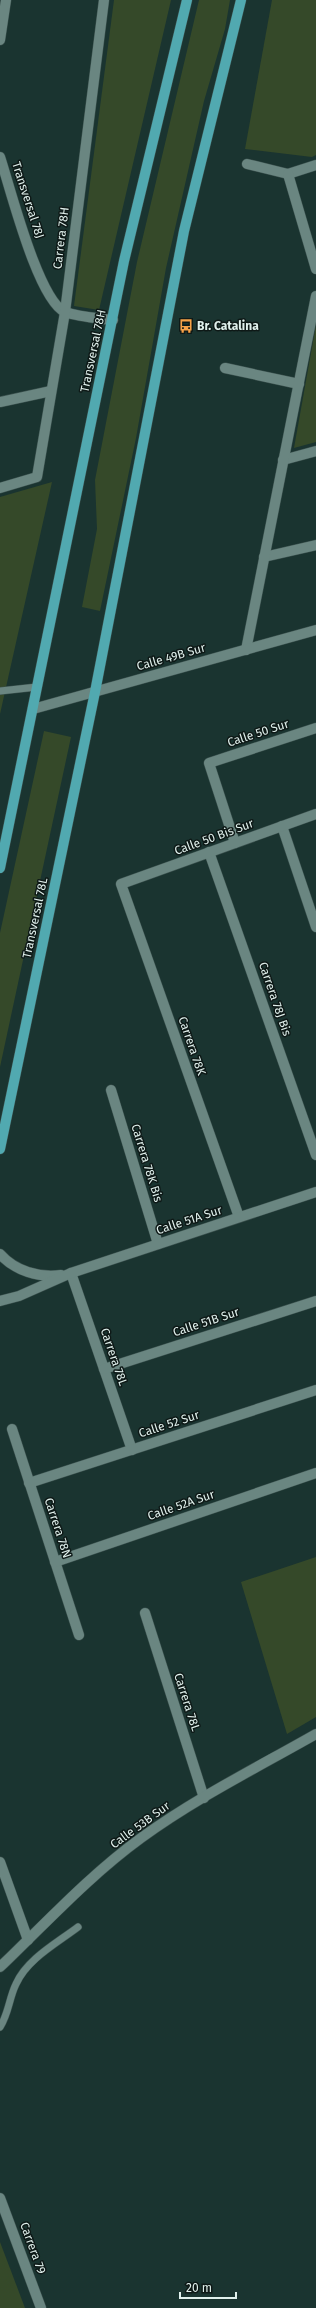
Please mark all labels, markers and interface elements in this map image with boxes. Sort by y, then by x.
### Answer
street label: Transversal 78J [9,160,47,240]
street label: Carrera 78H [50,206,72,270]
street label: Transversal 78H [77,308,109,394]
bus stop icon: Br. Catalina [178,318,194,334]
place label: Br. Catalina [197,319,259,333]
street label: Calle 49B Sur [135,640,207,673]
street label: Calle 50 Sur [226,716,291,750]
street label: Calle 50 Bis Sur [173,816,256,858]
street label: Transversal 78L [20,876,50,960]
street label: Carrera 78J Bis [256,960,294,1038]
street label: Carrera 78K [175,1015,209,1078]
street label: Carrera 78K Bis [129,1122,166,1204]
street label: Calle 51A Sur [154,1203,224,1237]
street label: Calle 51B Sur [171,1305,241,1339]
street label: Carrera 78L [98,1326,130,1388]
street label: Calle 52 Sur [137,1408,201,1440]
street label: Calle 52A Sur [146,1487,217,1523]
street label: Carrera 78N [42,1496,74,1560]
street label: Carrera 78L [171,1671,203,1733]
street label: Calle 53B Sur [107,1798,173,1851]
street label: Carrera 79 [17,2220,49,2276]
scale bar [180,2274,236,2300]
text: 20 m [186,2281,212,2295]

